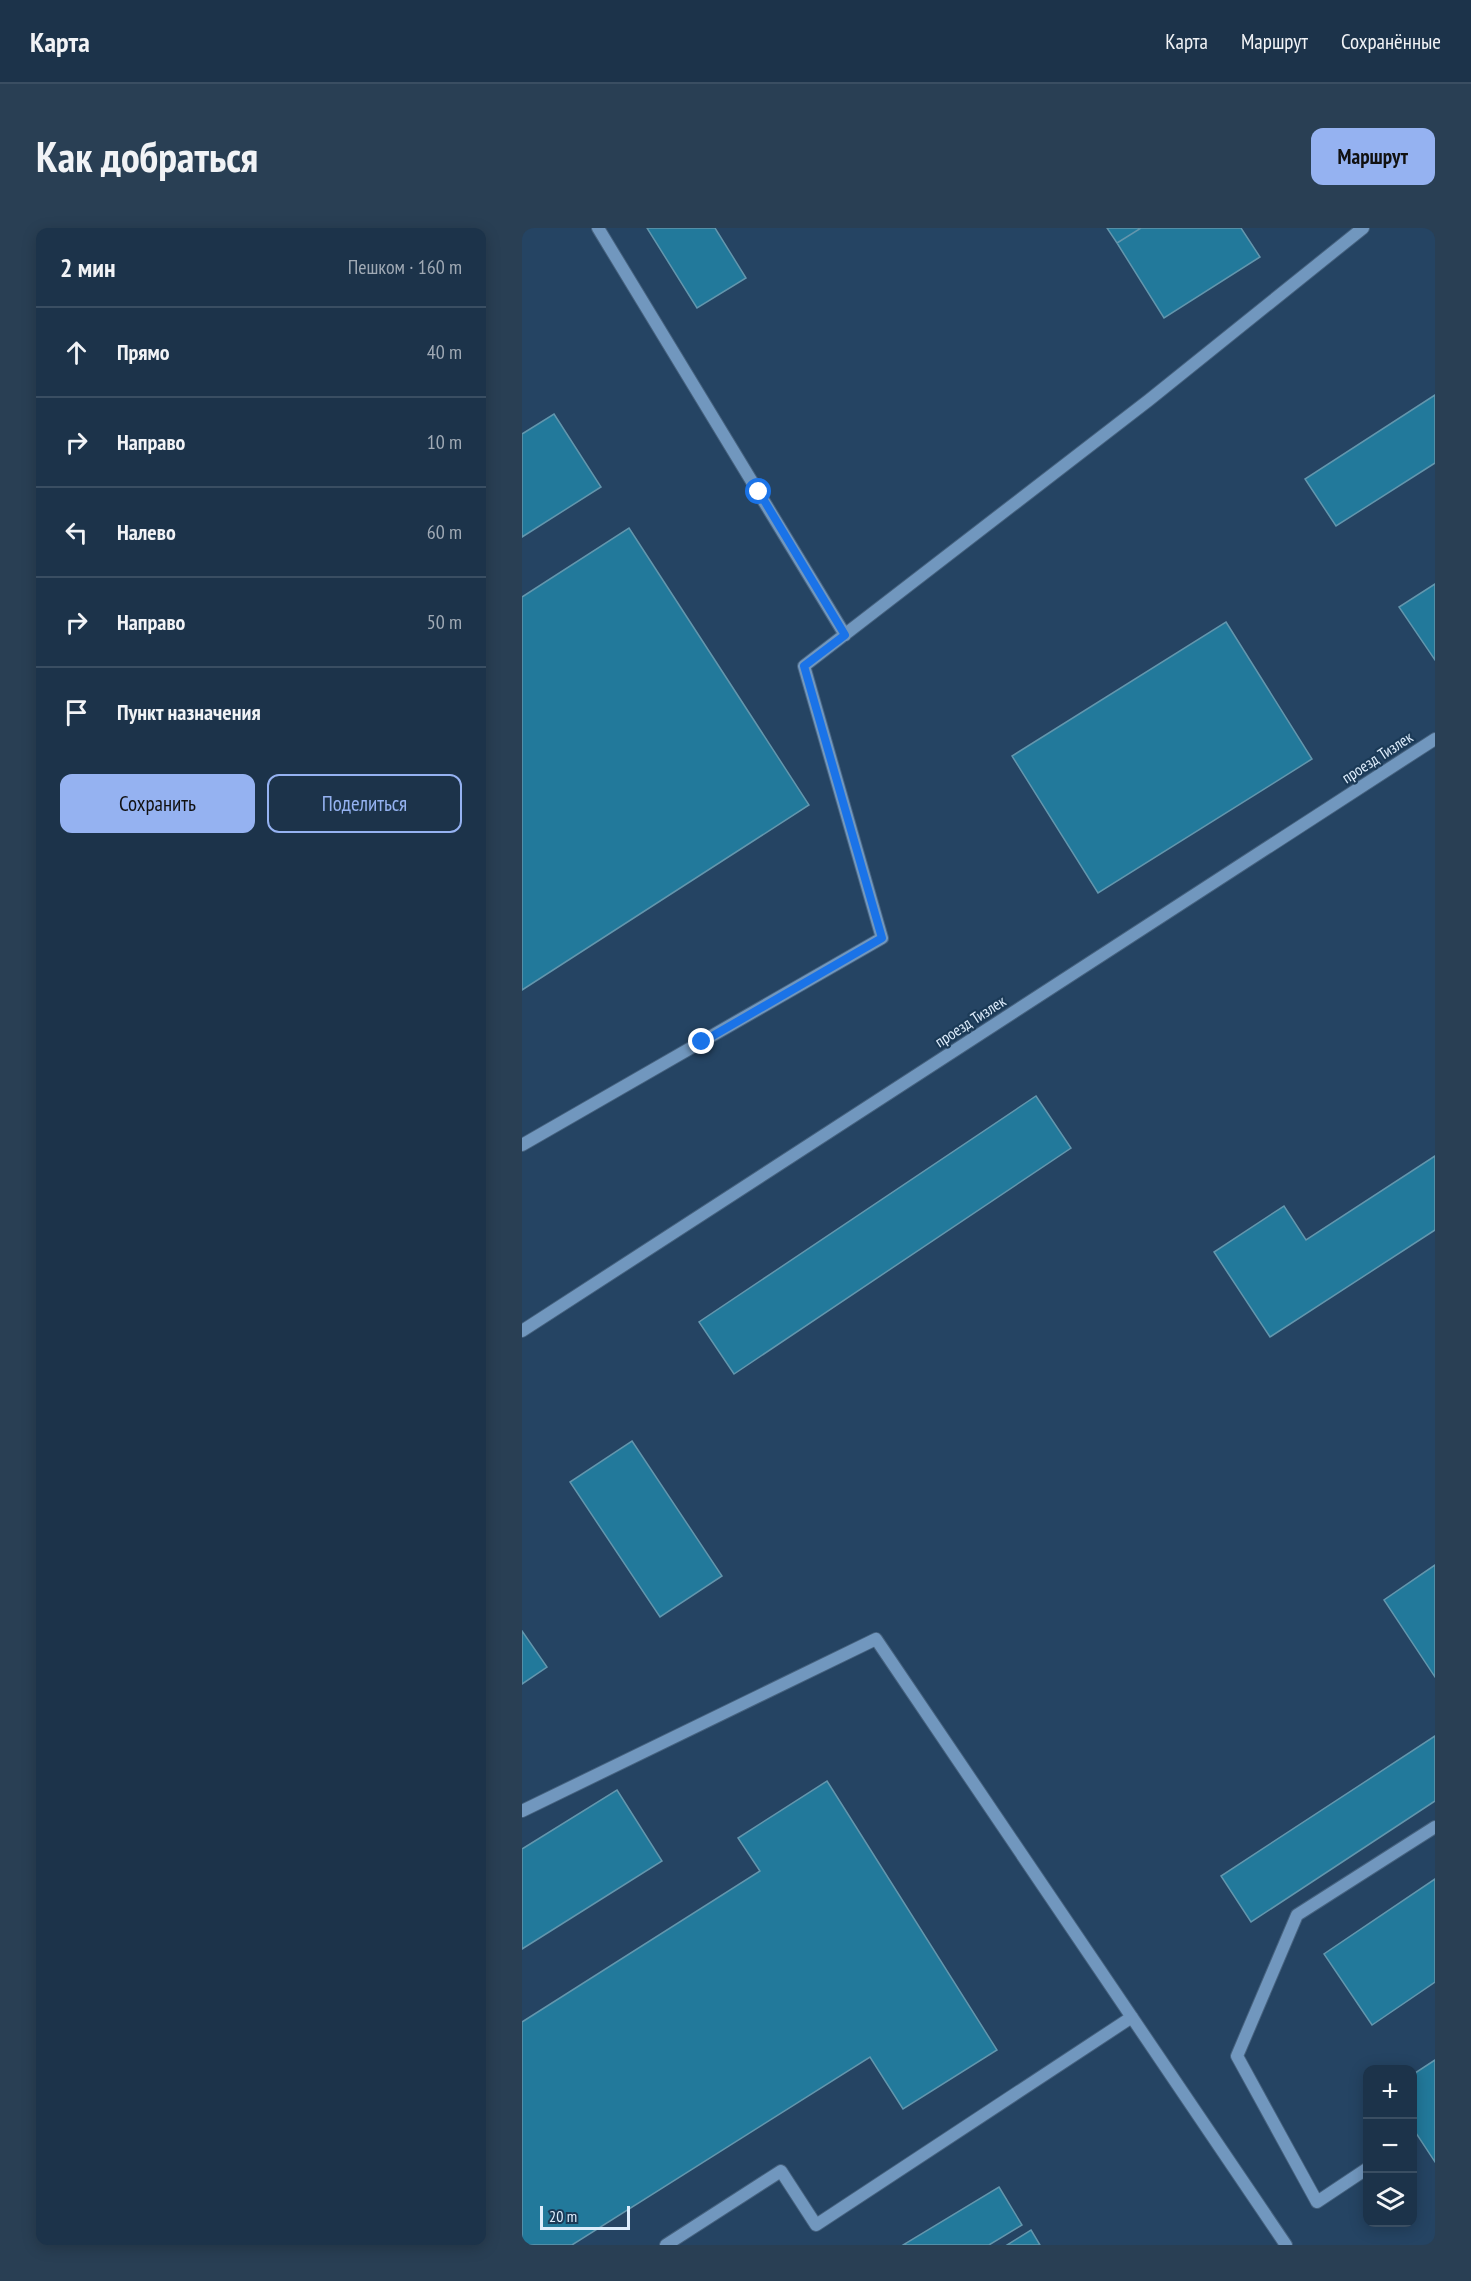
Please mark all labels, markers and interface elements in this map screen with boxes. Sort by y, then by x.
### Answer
text: Карта [30,23,90,60]
text: Карта [1165,28,1208,55]
text: Маршрут [1241,28,1308,55]
text: Сохранённые [1341,28,1441,55]
button: Маршрут [1311,128,1435,185]
text: Как добраться [36,129,258,184]
text: 2 мин [60,251,115,284]
text: Пешком · 160 m [348,254,462,280]
icon: ahead [60,336,93,369]
text: Прямо [117,338,170,366]
text: 40 m [427,339,462,365]
icon: right [60,426,93,459]
text: Направо [117,428,185,456]
text: 10 m [427,429,462,455]
route start [745,478,771,504]
icon: left [60,516,93,549]
text: Налево [117,518,176,546]
text: 60 m [427,519,462,545]
icon: right [60,606,93,639]
text: Направо [117,608,185,636]
text: 50 m [427,609,462,635]
icon: arrive [60,696,93,729]
text: Пункт назначения [117,698,261,726]
street label: проезд Тизлек [1338,726,1417,787]
button: Сохранить [60,774,255,833]
button: Поделиться [267,774,462,833]
street label: проезд Тизлек [931,990,1010,1051]
route end [688,1028,714,1054]
map controls [1363,2065,1417,2227]
button: + [1363,2065,1417,2119]
button: − [1363,2119,1417,2173]
button: layers [1363,2173,1417,2227]
scale bar [540,2203,630,2230]
text: 20 m [549,2206,577,2226]

